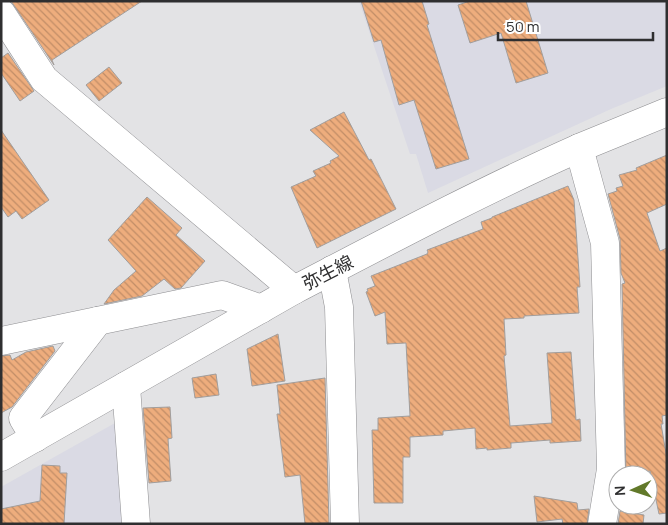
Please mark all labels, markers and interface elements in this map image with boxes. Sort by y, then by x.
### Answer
scale bar [498,10,653,42]
text: 50 m [506,16,540,37]
street label: 弥生線 [298,249,357,295]
north arrow [608,465,658,515]
text: N [610,485,629,496]

